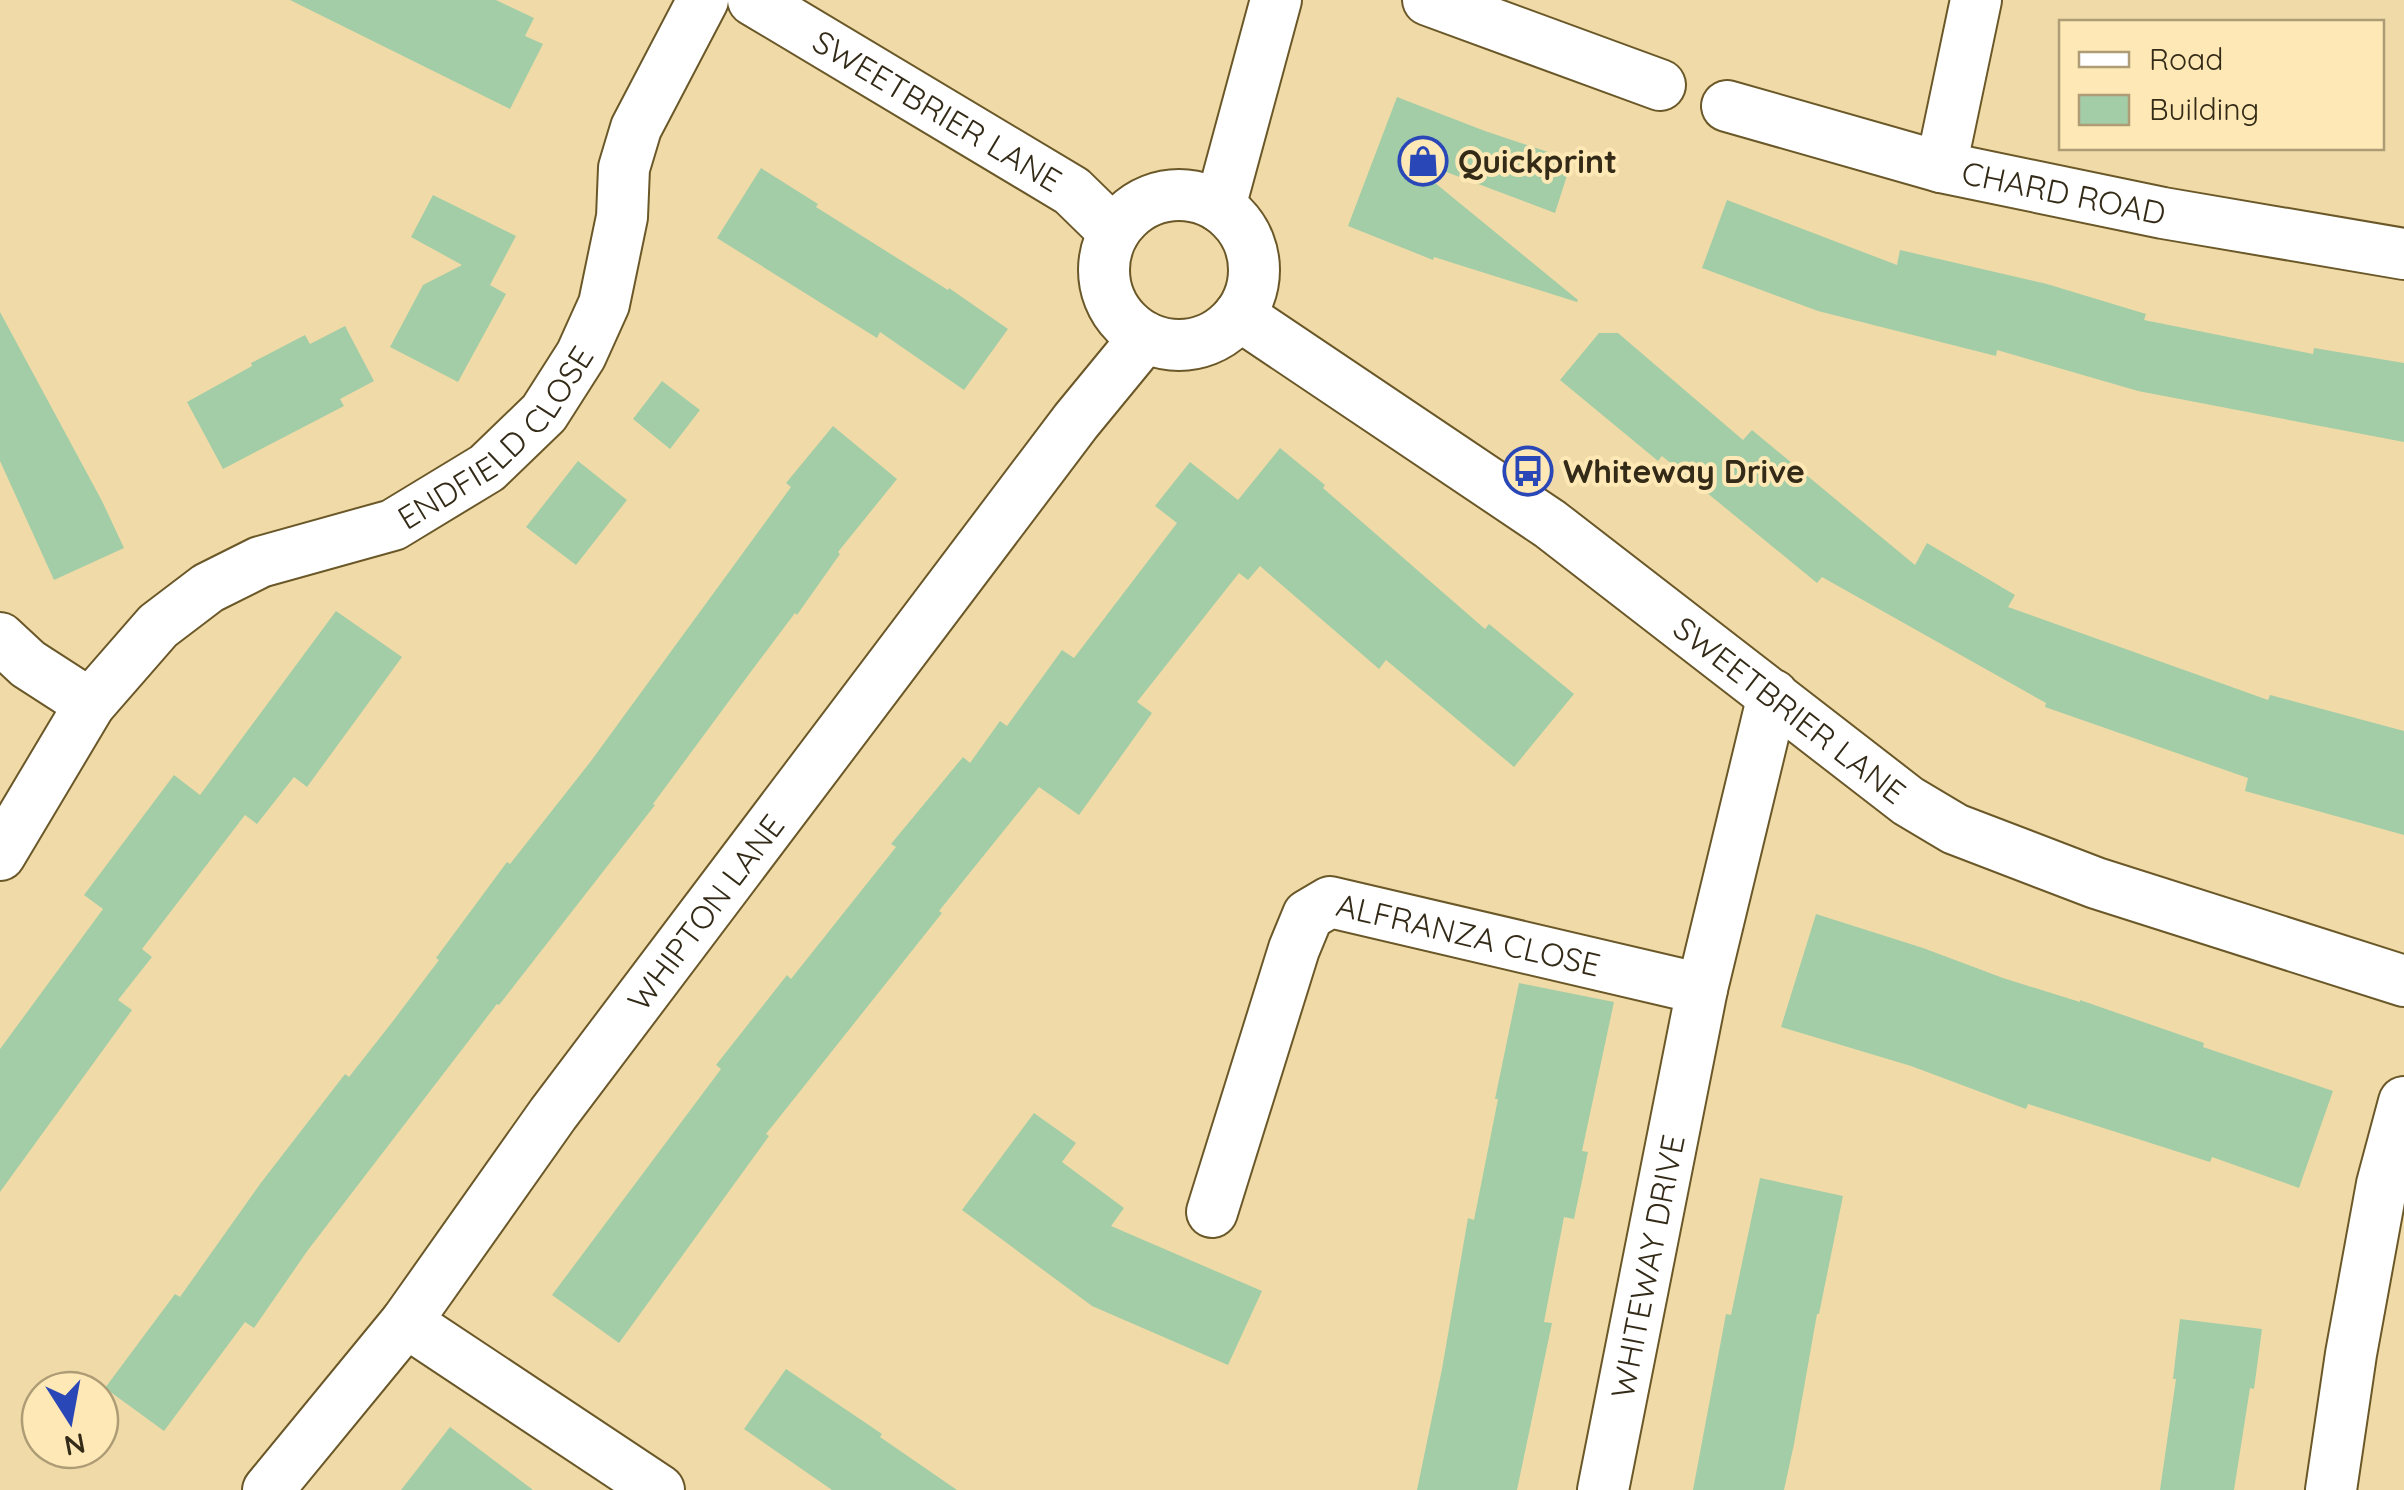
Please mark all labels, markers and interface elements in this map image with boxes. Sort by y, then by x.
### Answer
legend [2059,20,2384,150]
street label: SWEETBRIER LANE [806,21,1069,200]
text: Road [2149,40,2223,78]
text: Building [2149,90,2259,128]
shop icon: Quickprint [1397,135,1449,187]
place label: Quickprint [1458,141,1617,181]
street label: CHARD ROAD [1958,152,2169,233]
street label: ENDFIELD CLOSE [390,339,602,538]
bus stop icon: Whiteway Drive [1502,445,1554,497]
place label: Whiteway Drive [1563,451,1805,491]
street label: SWEETBRIER LANE [1666,607,1914,812]
street label: WHIPTON LANE [618,806,792,1018]
street label: ALFRANZA CLOSE [1333,884,1604,985]
street label: WHITEWAY DRIVE [1602,1131,1693,1401]
north arrow [20,1370,120,1470]
text: N [61,1426,88,1464]

